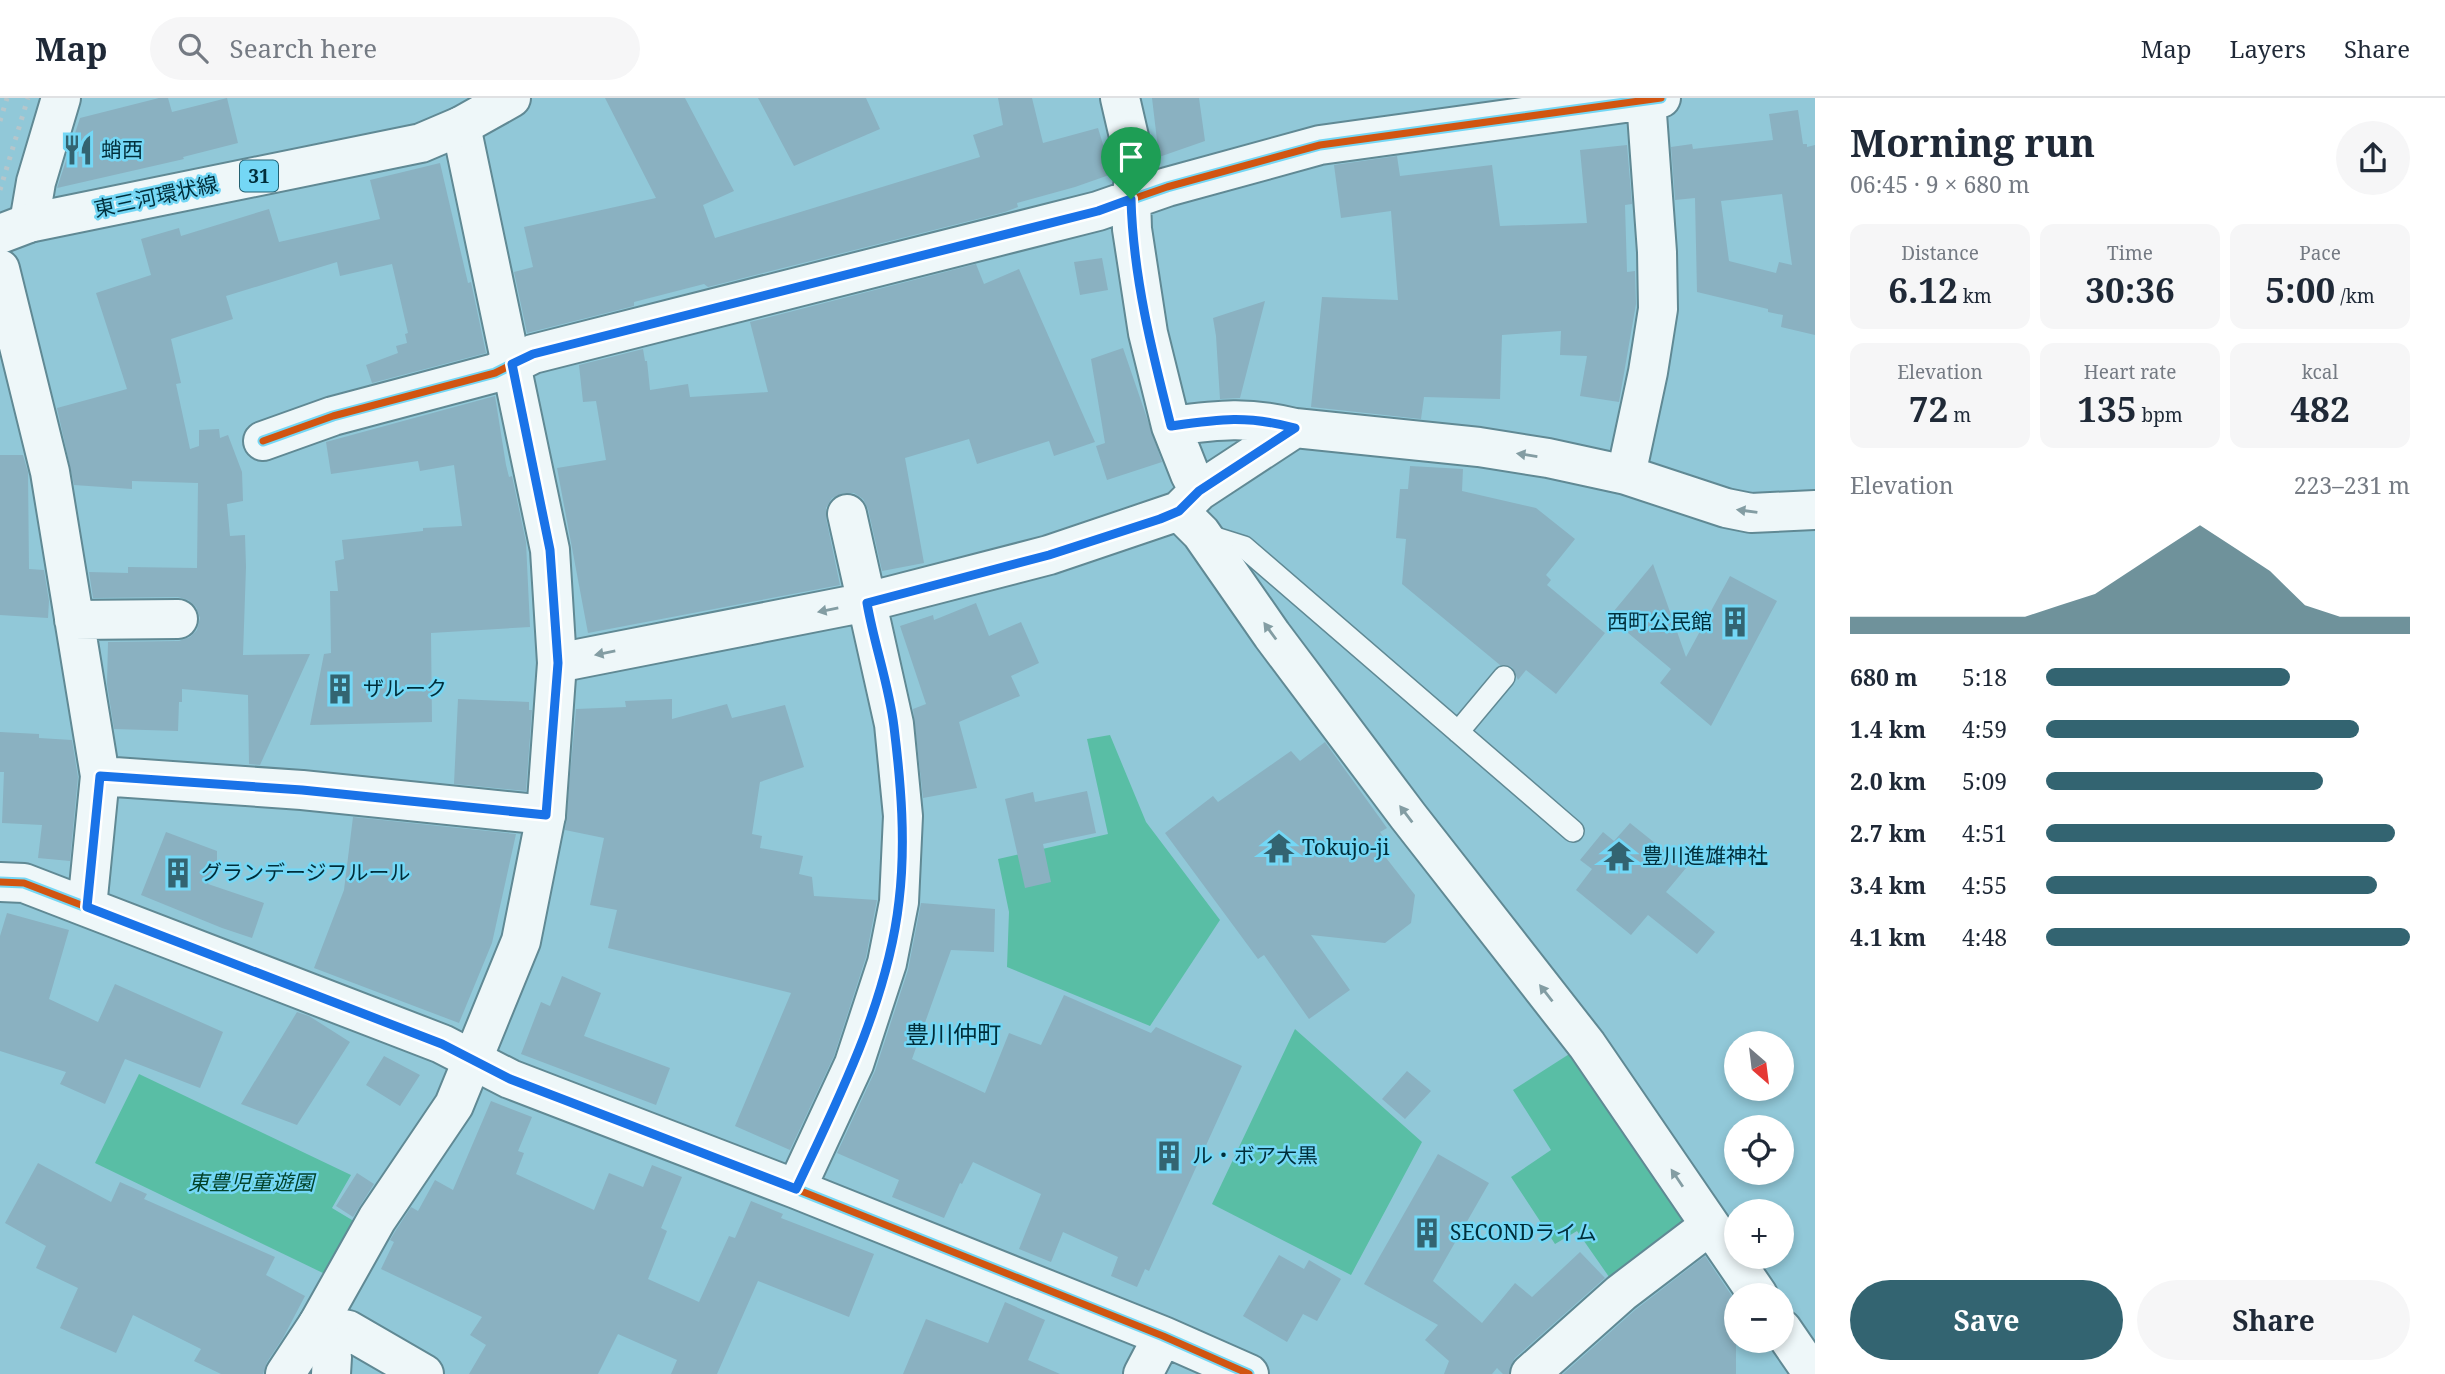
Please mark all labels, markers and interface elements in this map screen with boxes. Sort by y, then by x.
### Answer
search box [150,17,640,80]
text: Map [35,26,108,71]
icon: search [174,29,212,67]
text: Search here [230,30,377,66]
text: Map [2141,32,2192,65]
text: Layers [2230,32,2306,65]
text: Share [2344,32,2410,65]
text: Morning run [1850,116,2095,168]
button: share [2336,121,2410,195]
pin [1101,127,1161,199]
restaurant icon: 蛸西 [61,133,95,167]
place label: 蛸西 [101,135,143,163]
icon: arrive [1112,138,1150,176]
road number: 31 [240,160,278,192]
text: 06:45 · 9 × 680 m [1850,168,2030,200]
street label: 東三河環状線 [91,169,220,223]
text: Distance [1901,240,1979,266]
text: Time [2107,240,2153,266]
text: Pace [2299,240,2341,266]
text: 6.12 [1888,266,1958,313]
text: 30:36 [2085,266,2175,313]
text: 5:00 [2265,266,2335,313]
text: km [1958,283,1992,309]
text: /km [2335,283,2375,309]
text: Elevation [1897,359,1983,385]
text: Heart rate [2084,359,2176,385]
text: kcal [2302,359,2338,385]
text: 72 [1909,385,1948,432]
text: 135 [2077,385,2137,432]
text: 482 [2290,385,2350,432]
text: m [1948,402,1971,428]
text: bpm [2137,402,2183,428]
one-way arrow [1516,449,1538,460]
text: Elevation [1850,469,1954,501]
text: 223–231 m [2294,469,2410,501]
one-way arrow [1736,506,1758,517]
one-way arrow [817,605,839,616]
building icon: 西町公民館 [1718,605,1752,639]
place label: 西町公民館 [1607,607,1712,635]
one-way arrow [1263,622,1277,640]
one-way arrow [594,648,616,659]
text: 680 m [1850,661,1918,693]
text: 5:18 [1962,661,2007,693]
building icon: ザルーク [323,672,357,706]
place label: ザルーク [363,674,447,702]
text: 1.4 km [1850,713,1926,745]
text: 4:59 [1962,713,2007,745]
text: 2.0 km [1850,765,1926,797]
text: 5:09 [1962,765,2007,797]
one-way arrow [1398,805,1413,823]
text: 2.7 km [1850,817,1926,849]
text: 4:51 [1962,817,2007,849]
temple icon: Tokujo-ji [1262,831,1296,865]
place label: Tokujo-ji [1302,833,1390,861]
temple icon: 豊川進雄神社 [1602,839,1636,873]
place label: 豊川進雄神社 [1642,841,1768,869]
building icon: グランデージフルール [161,856,195,890]
place label: グランデージフルール [201,858,411,886]
text: 3.4 km [1850,869,1926,901]
text: 4:55 [1962,869,2007,901]
text: 4.1 km [1850,921,1926,953]
text: 4:48 [1962,921,2007,953]
one-way arrow [1538,984,1553,1002]
district label: 豊川仲町 [905,1017,1001,1050]
north arrow [1724,1031,1794,1101]
map controls [1724,1031,1794,1353]
button: locate [1724,1115,1794,1185]
building icon: ル・ボア大黒 [1152,1139,1186,1173]
place label: ル・ボア大黒 [1192,1141,1318,1169]
park label: 東豊児童遊園 [188,1168,317,1196]
one-way arrow [1671,1169,1684,1188]
button: + [1724,1199,1794,1269]
building icon: SECONDライム [1410,1216,1444,1250]
place label: SECONDライム [1450,1218,1597,1246]
button: Save [1850,1280,2123,1360]
button: Share [2137,1280,2410,1360]
button: − [1724,1283,1794,1353]

